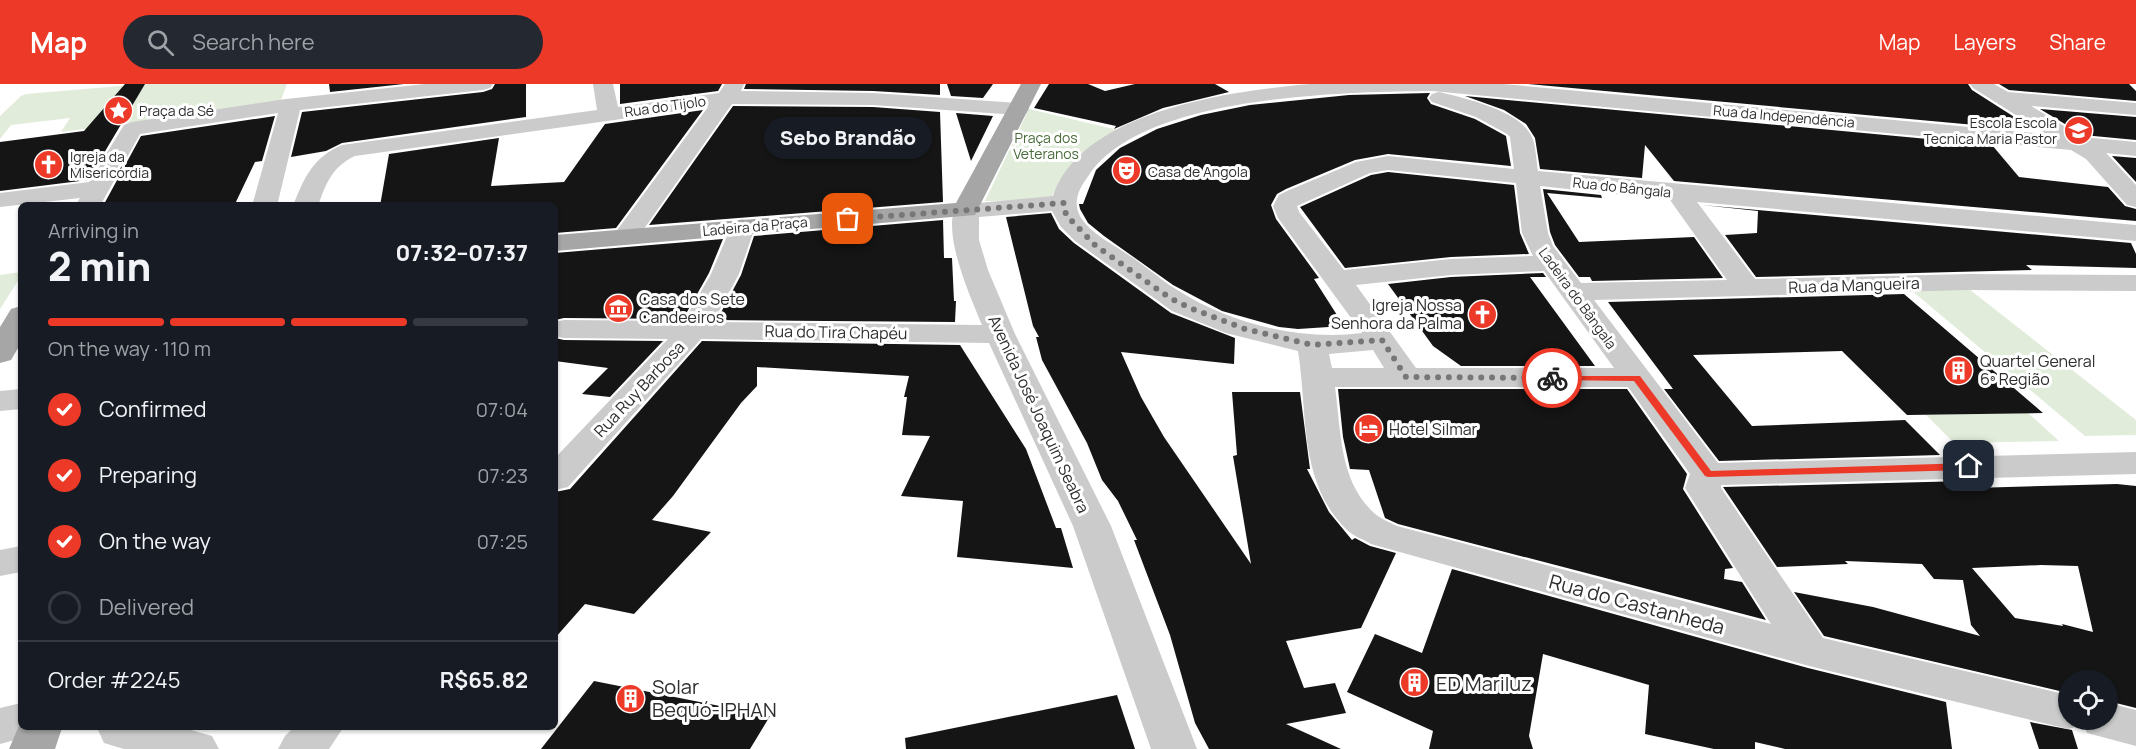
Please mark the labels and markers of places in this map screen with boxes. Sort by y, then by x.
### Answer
place icon: Praça da Sé [102,94,134,126]
place label: Praça da Sé [139,101,214,120]
place label: Escola Escola Tecnica Maria Pastor [1924,113,2057,148]
school or university icon: Escola Escola Tecnica Maria Pastor [2062,114,2094,146]
callout: Sebo Brandão [764,117,932,159]
place label: Igreja da Misericórdia [70,147,149,182]
church icon: Igreja da Misericórdia [33,148,65,180]
theatre icon: Casa de Angola [1111,155,1143,187]
place label: Casa de Angola [1148,162,1248,181]
pin [822,193,873,244]
place label: Casa dos Sete Candeeiros [639,288,745,328]
museum icon: Casa dos Sete Candeeiros [602,292,634,324]
place label: Igreja Nossa Senhora da Palma [1331,294,1462,334]
church icon: Igreja Nossa Senhora da Palma [1467,298,1499,330]
place label: Quartel General 6º Região [1980,350,2095,390]
building icon: Quartel General 6º Região [1943,354,1975,386]
hotel icon: Hotel Silmar [1352,413,1384,445]
place label: Hotel Silmar [1389,418,1478,440]
pin [1943,440,1994,491]
building icon: ED Mariluz [1399,667,1431,699]
place label: ED Mariluz [1436,670,1532,697]
place label: Solar Bequó-IPHAN [652,673,777,723]
building icon: Solar Bequó-IPHAN [615,682,647,714]

